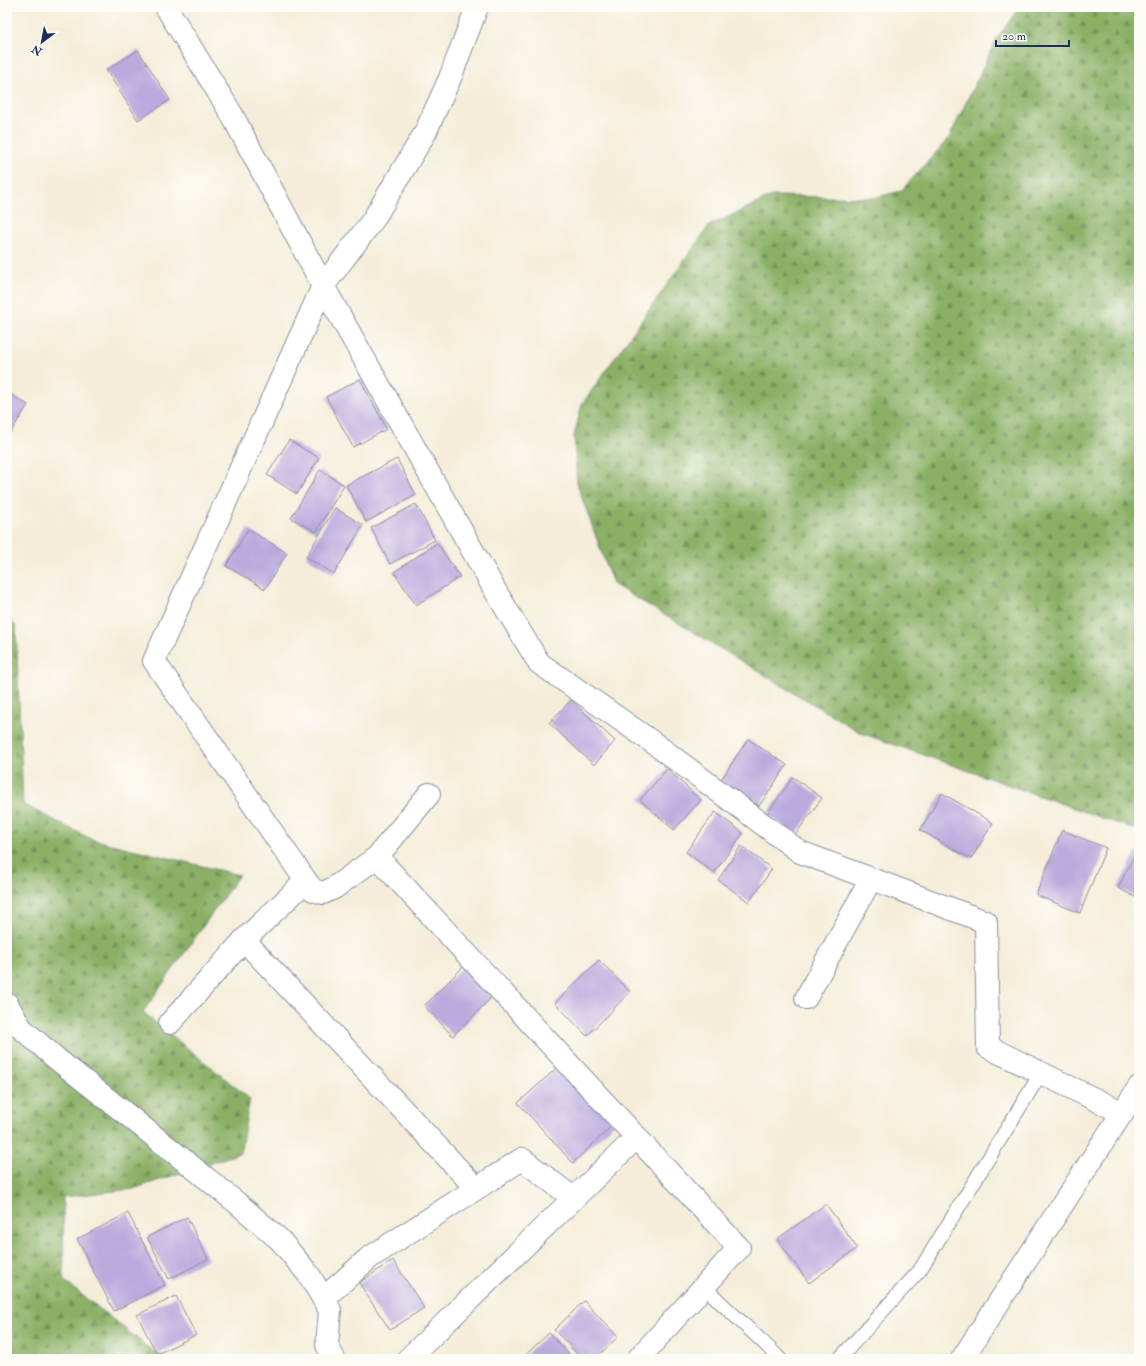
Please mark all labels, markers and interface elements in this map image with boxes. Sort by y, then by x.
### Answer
north arrow [22,22,62,62]
scale bar [996,22,1069,48]
text: 20 m [1002,29,1027,44]
text: N [28,41,45,59]

